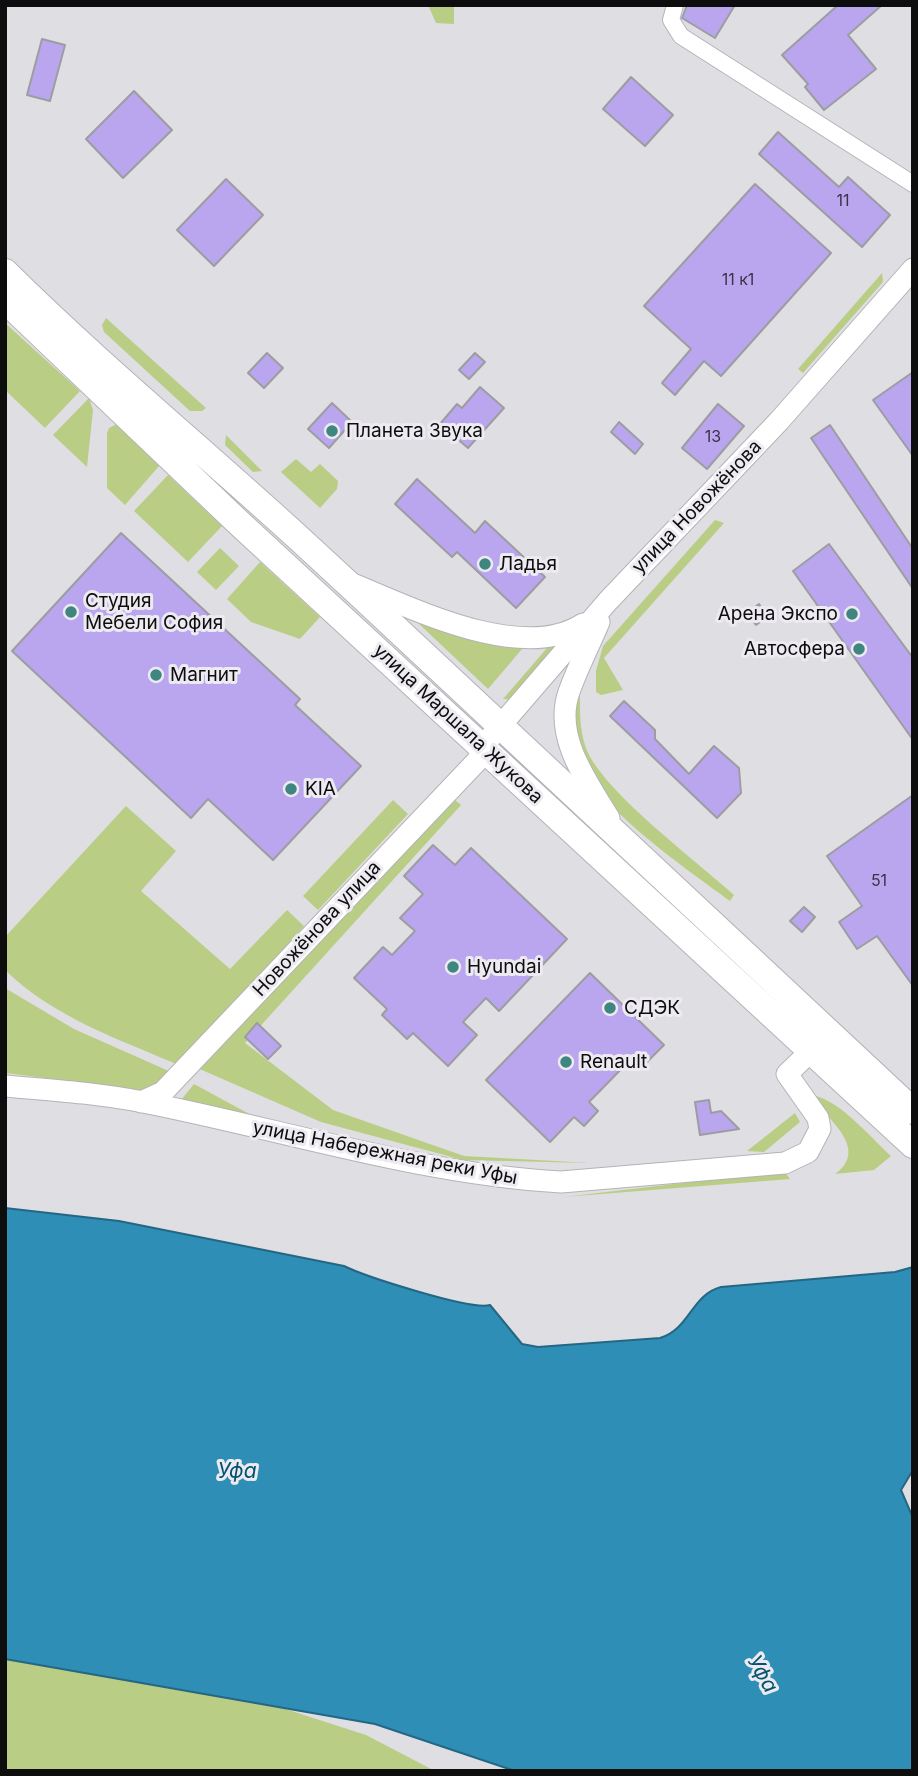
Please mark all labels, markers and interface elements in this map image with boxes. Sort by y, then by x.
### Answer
house number: 11 [836,191,850,211]
house number: 11 к1 [722,270,754,290]
place label: Планета Звука [346,420,483,442]
marker: Планета Звука [324,423,340,439]
house number: 13 [705,427,721,447]
street label: улица Новожёнова [627,436,767,578]
place label: Ладья [499,553,557,575]
marker: Ладья [477,556,493,572]
place label: Студия Мебели София [85,590,223,634]
place label: Арена Экспо [718,603,838,625]
marker: Студия Мебели София [63,604,79,620]
marker: Арена Экспо [844,606,860,622]
place label: Автосфера [744,638,845,660]
street label: улица Маршала Жукова [368,639,548,809]
marker: Автосфера [851,641,867,657]
place label: Магнит [170,664,238,686]
marker: Магнит [148,667,164,683]
place label: KIA [305,778,336,800]
marker: KIA [283,781,299,797]
street label: Новожёнова улица [248,857,386,1001]
house number: 51 [871,871,887,891]
place label: Hyundai [467,956,541,978]
marker: Hyundai [445,959,461,975]
place label: СДЭК [624,997,680,1019]
marker: СДЭК [602,1000,618,1016]
place label: Renault [580,1051,647,1073]
marker: Renault [558,1054,574,1070]
street label: улица Набережная реки Уфы [251,1116,519,1190]
water label: Уфа [217,1459,257,1485]
water label: Уфа [741,1651,783,1697]

